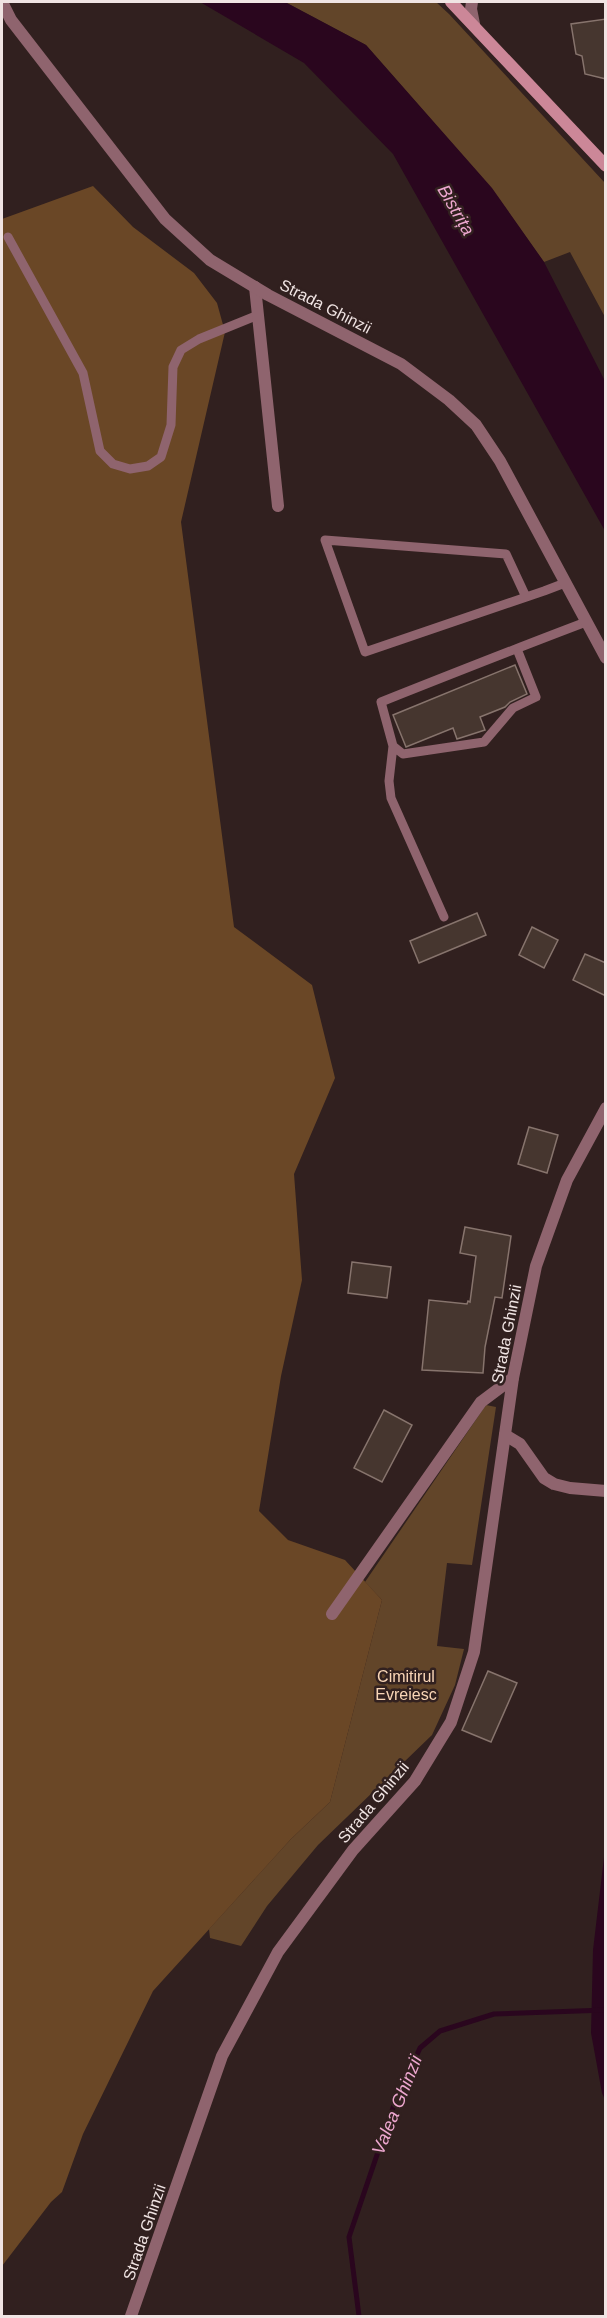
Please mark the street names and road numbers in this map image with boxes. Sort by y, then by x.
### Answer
street label: Strada Ghinzii [277,276,374,337]
street label: Strada Ghinzii [489,1283,524,1385]
street label: Strada Ghinzii [335,1758,412,1846]
street label: Strada Ghinzii [120,2182,169,2282]

